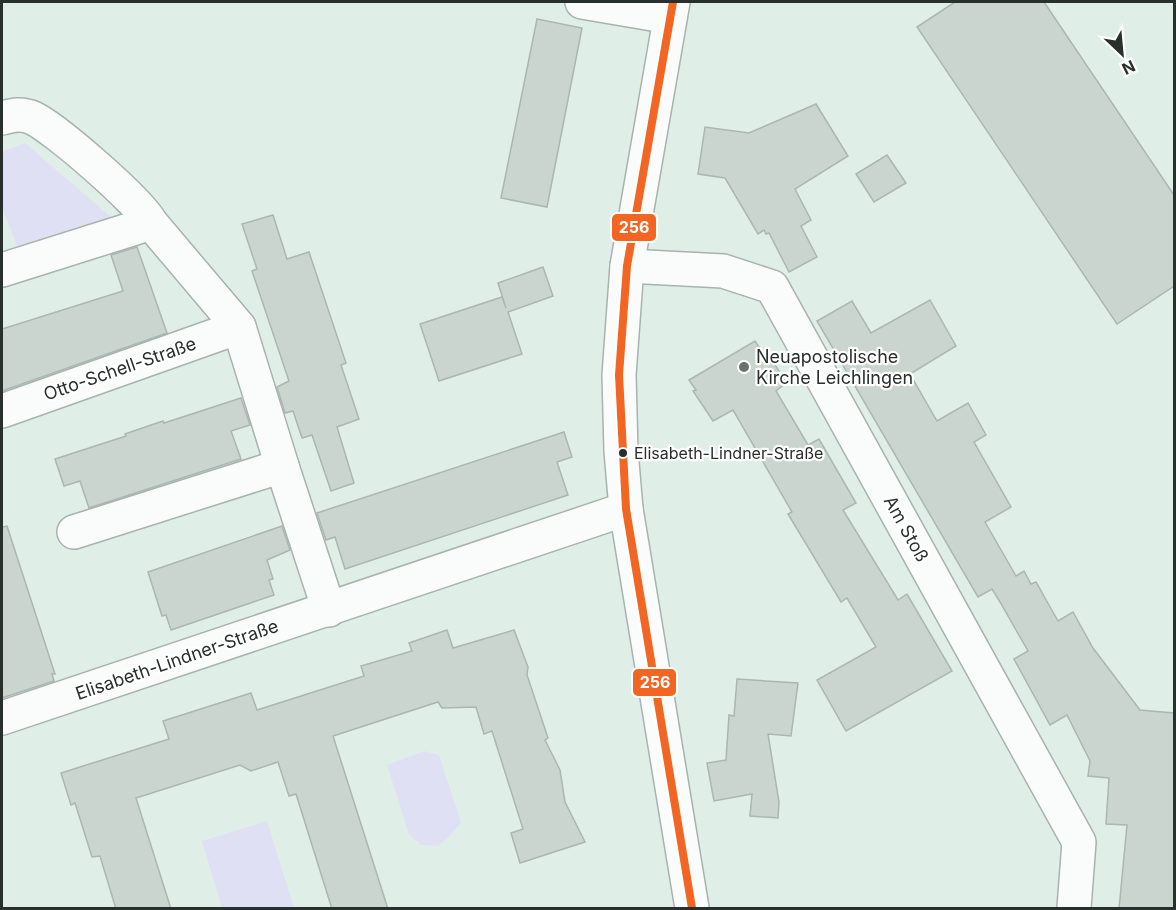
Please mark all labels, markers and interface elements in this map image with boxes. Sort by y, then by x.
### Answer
north arrow [1092,24,1152,84]
text: N [1119,56,1138,79]
line badge: 256 [611,213,657,242]
text: 256 [619,217,649,237]
street label: Otto-Schell-Straße [41,333,199,404]
place label: Neuapostolische Kirche Leichlingen [756,346,913,388]
marker: Neuapostolische Kirche Leichlingen [737,360,751,374]
place label: Elisabeth-Lindner-Straße [634,443,823,463]
marker: Elisabeth-Lindner-Straße [617,447,629,459]
street label: Am Stoß [880,492,933,566]
street label: Elisabeth-Lindner-Straße [73,615,281,704]
line badge: 256 [632,668,677,697]
text: 256 [640,672,670,692]

